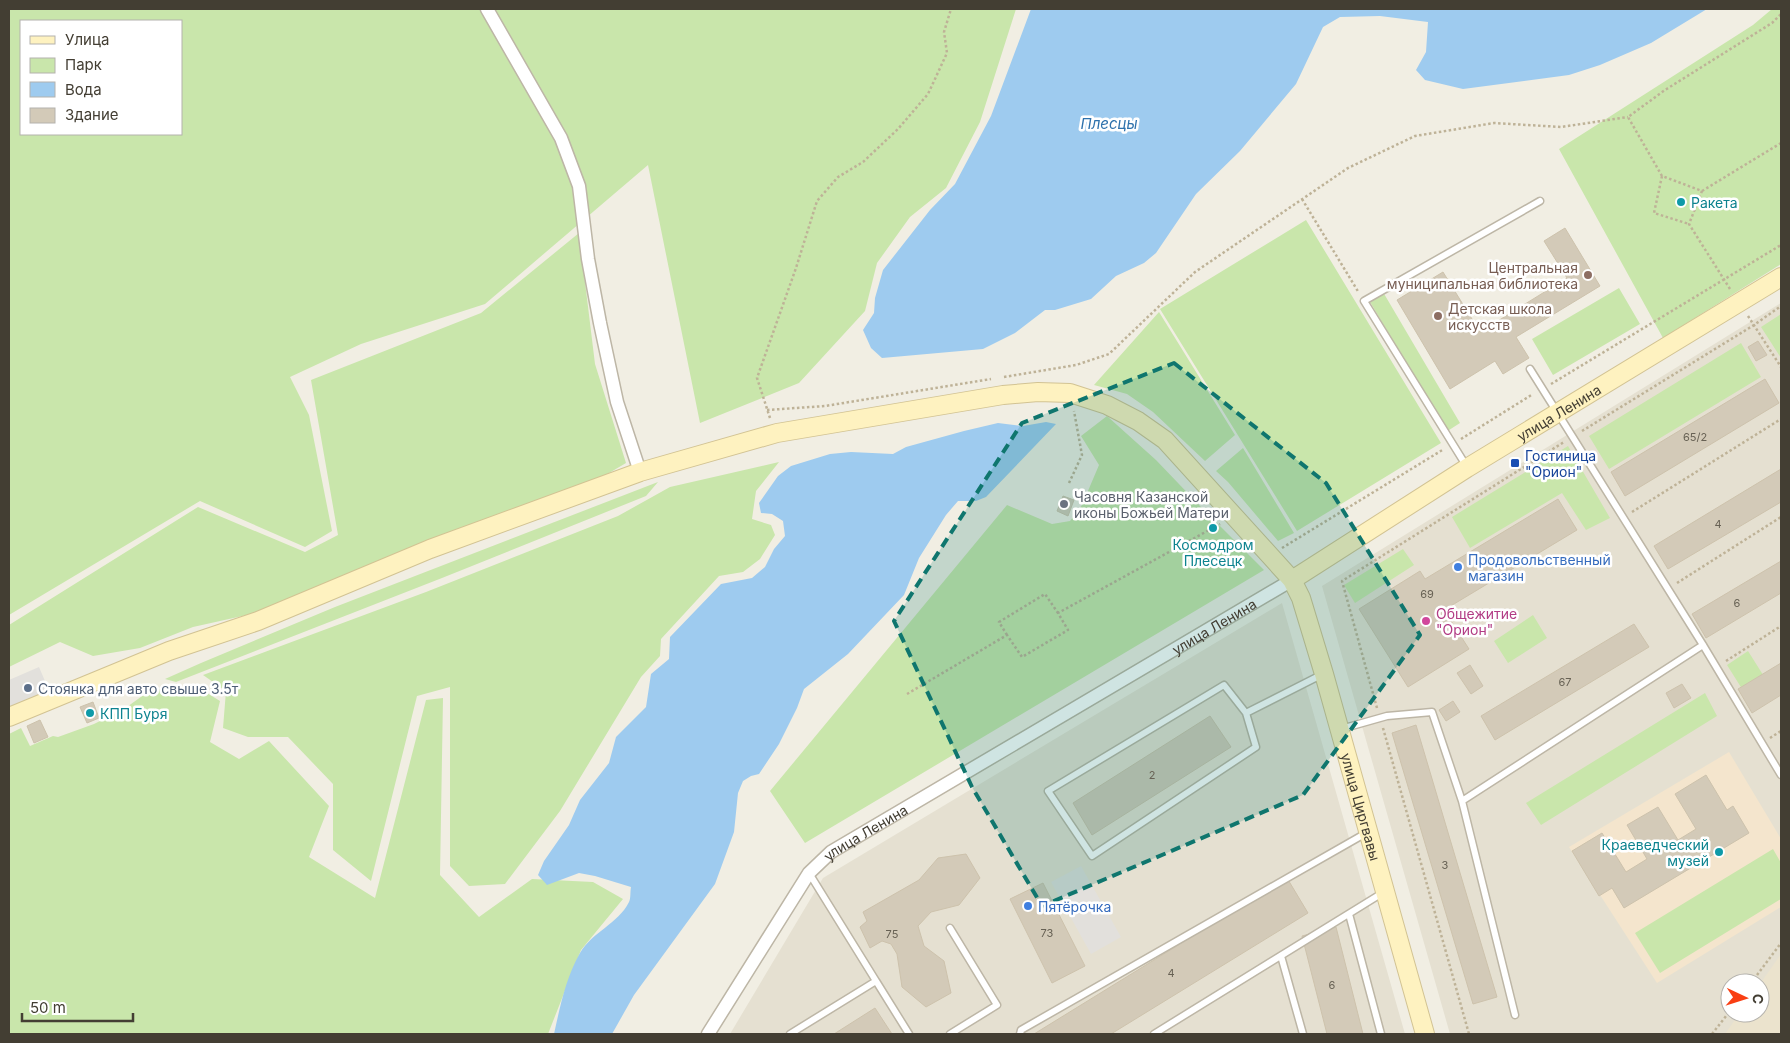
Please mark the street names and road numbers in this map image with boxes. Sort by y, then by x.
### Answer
street label: улица Ленина [1514,380,1604,444]
street label: улица Ленина [1169,595,1259,658]
street label: улица Циргвавы [1338,751,1384,862]
street label: улица Ленина [819,800,910,864]

